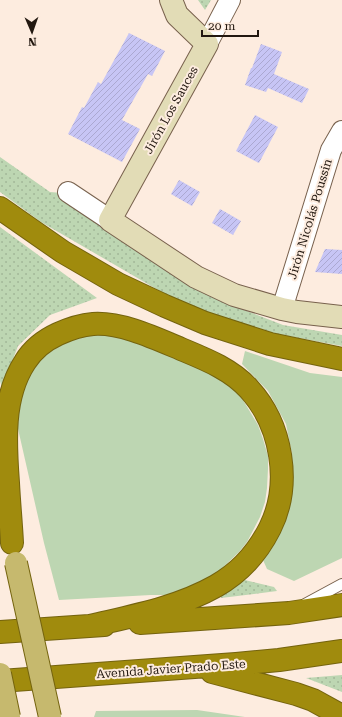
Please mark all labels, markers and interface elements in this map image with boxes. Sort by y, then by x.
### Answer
north arrow [12,12,52,52]
scale bar [202,12,258,38]
text: 20 m [208,19,235,33]
text: N [27,35,37,48]
street label: Jirón Los Sauces [141,64,201,156]
street label: Jirón Nicolás Poussin [285,157,335,281]
street label: Avenida Javier Prado Este [96,657,247,681]

